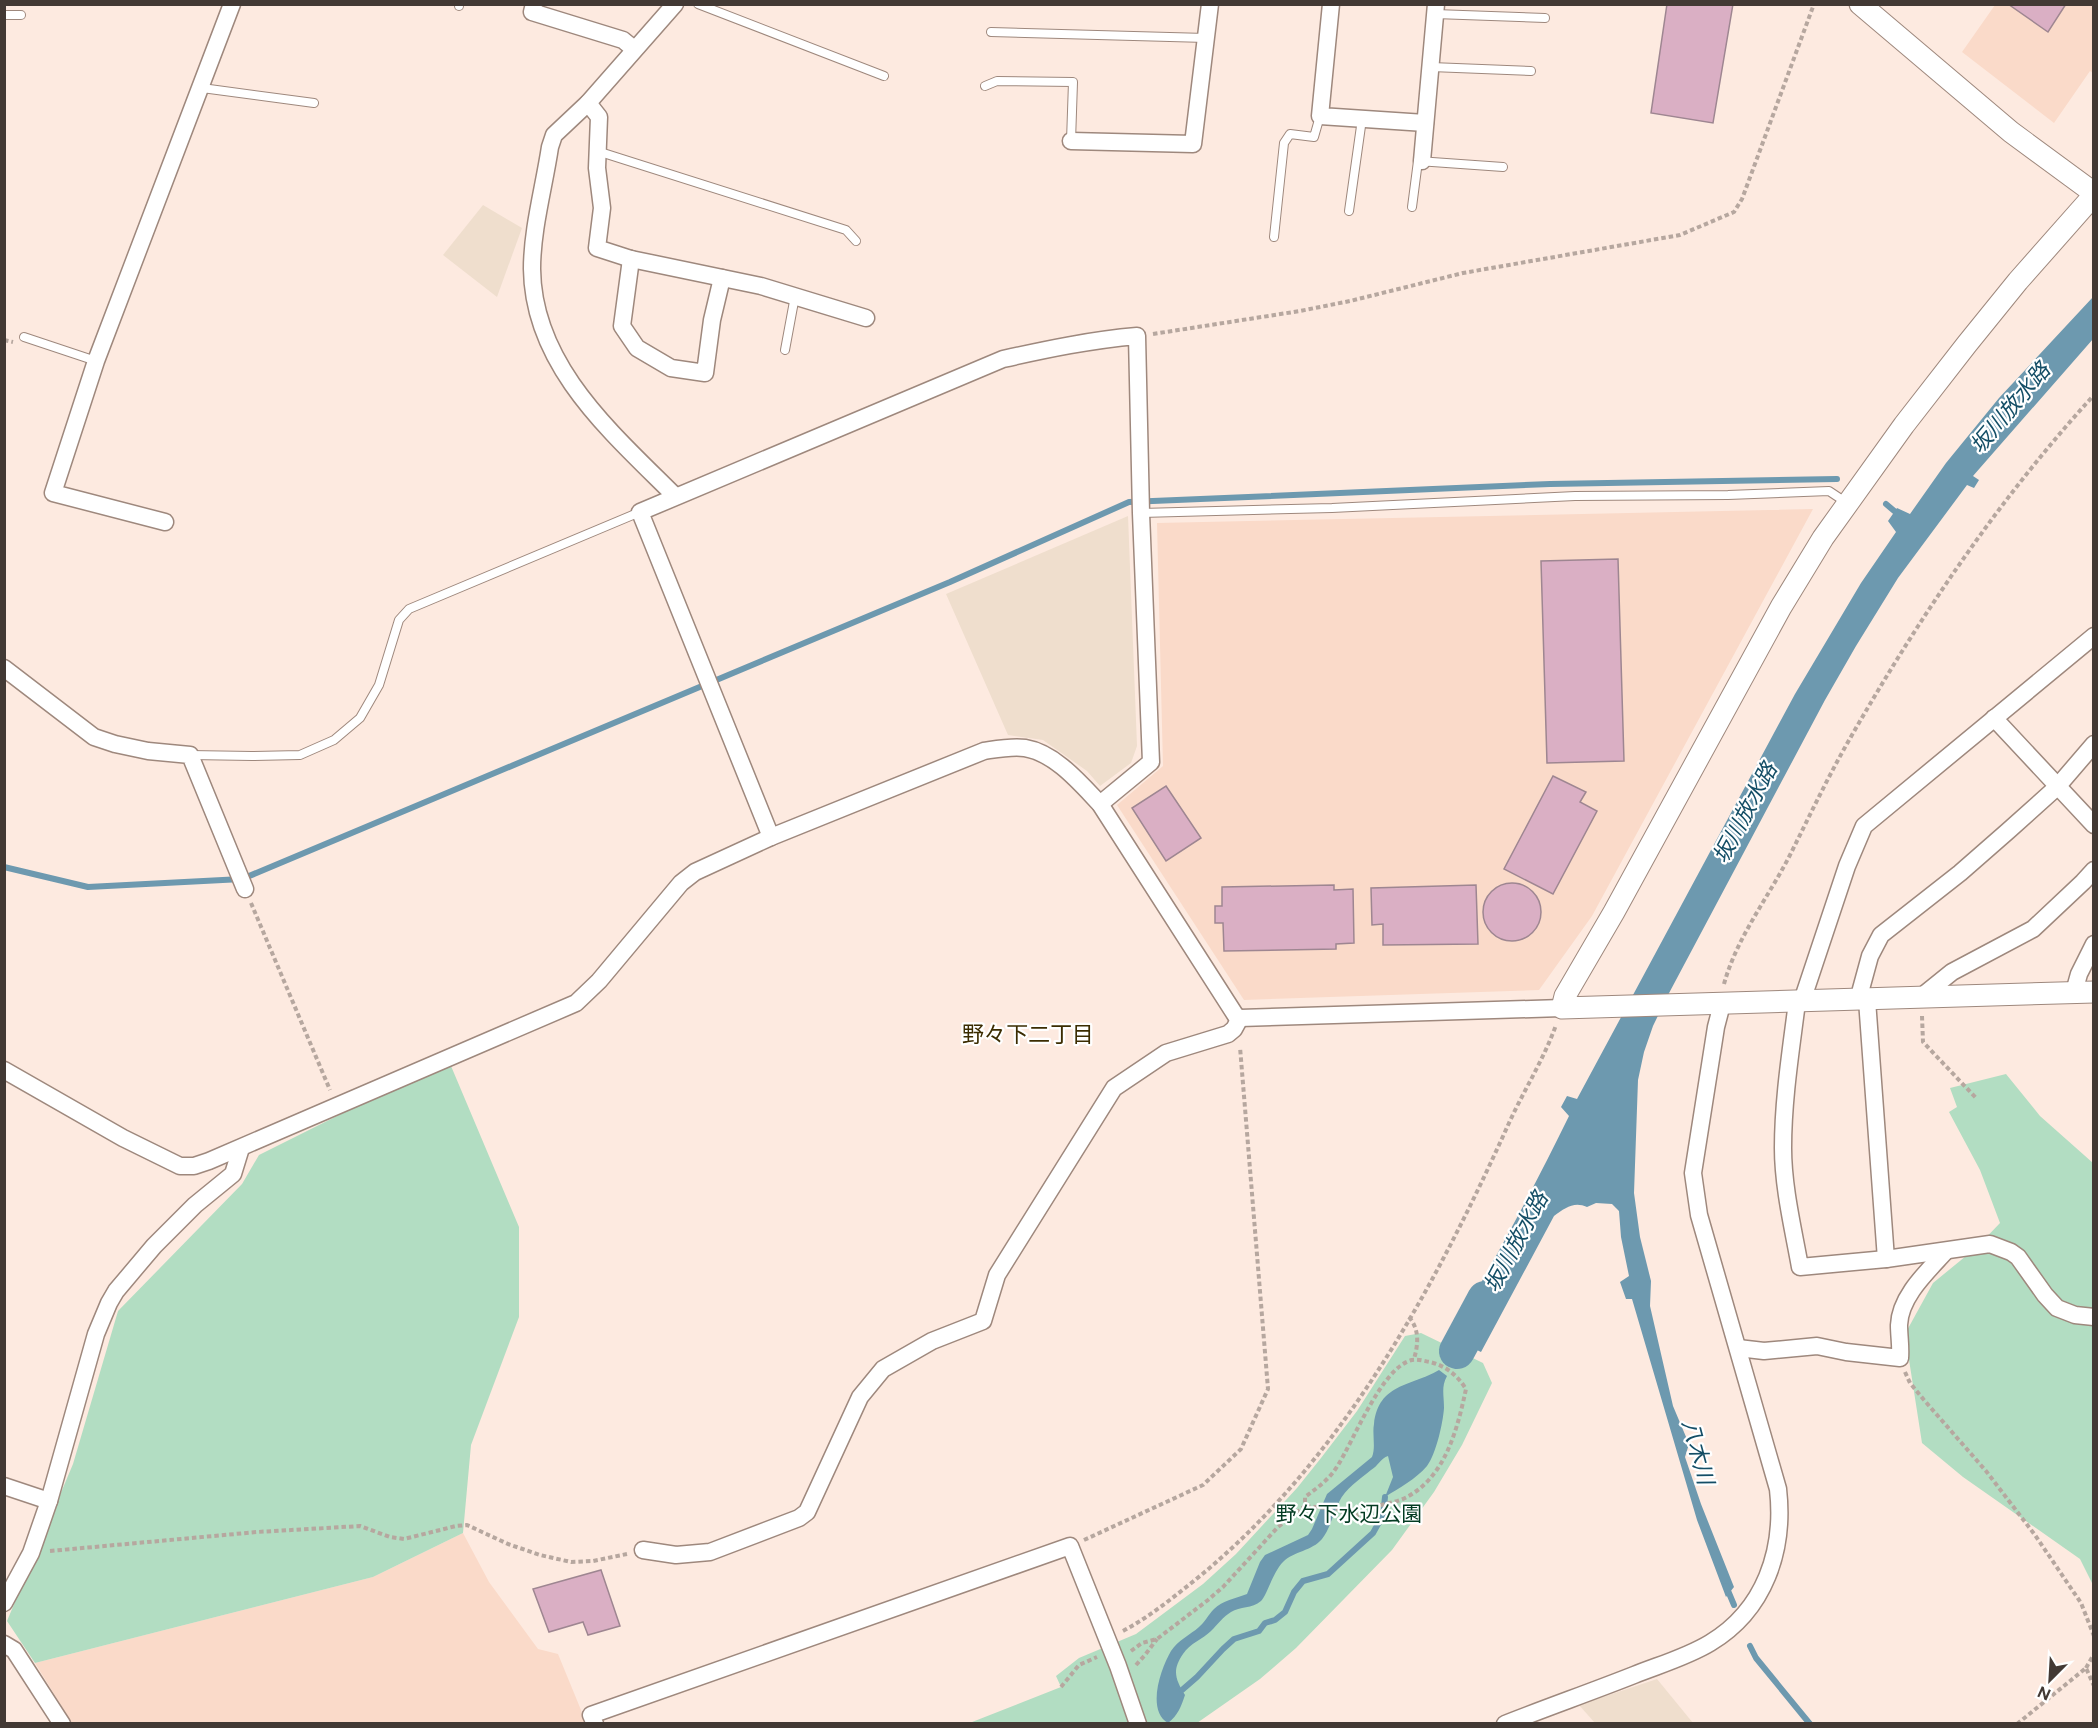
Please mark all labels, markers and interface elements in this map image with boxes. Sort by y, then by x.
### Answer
water label: 坂川放水路 [1964,356,2057,459]
water label: 坂川放水路 [1707,756,1784,868]
district label: 野々下二丁目 [962,1021,1094,1048]
water label: 坂川放水路 [1478,1185,1555,1297]
water label: 八木川 [1676,1417,1720,1489]
park label: 野々下水辺公園 [1276,1501,1423,1526]
north arrow [2020,1650,2080,1710]
text: N [2035,1682,2054,1704]

